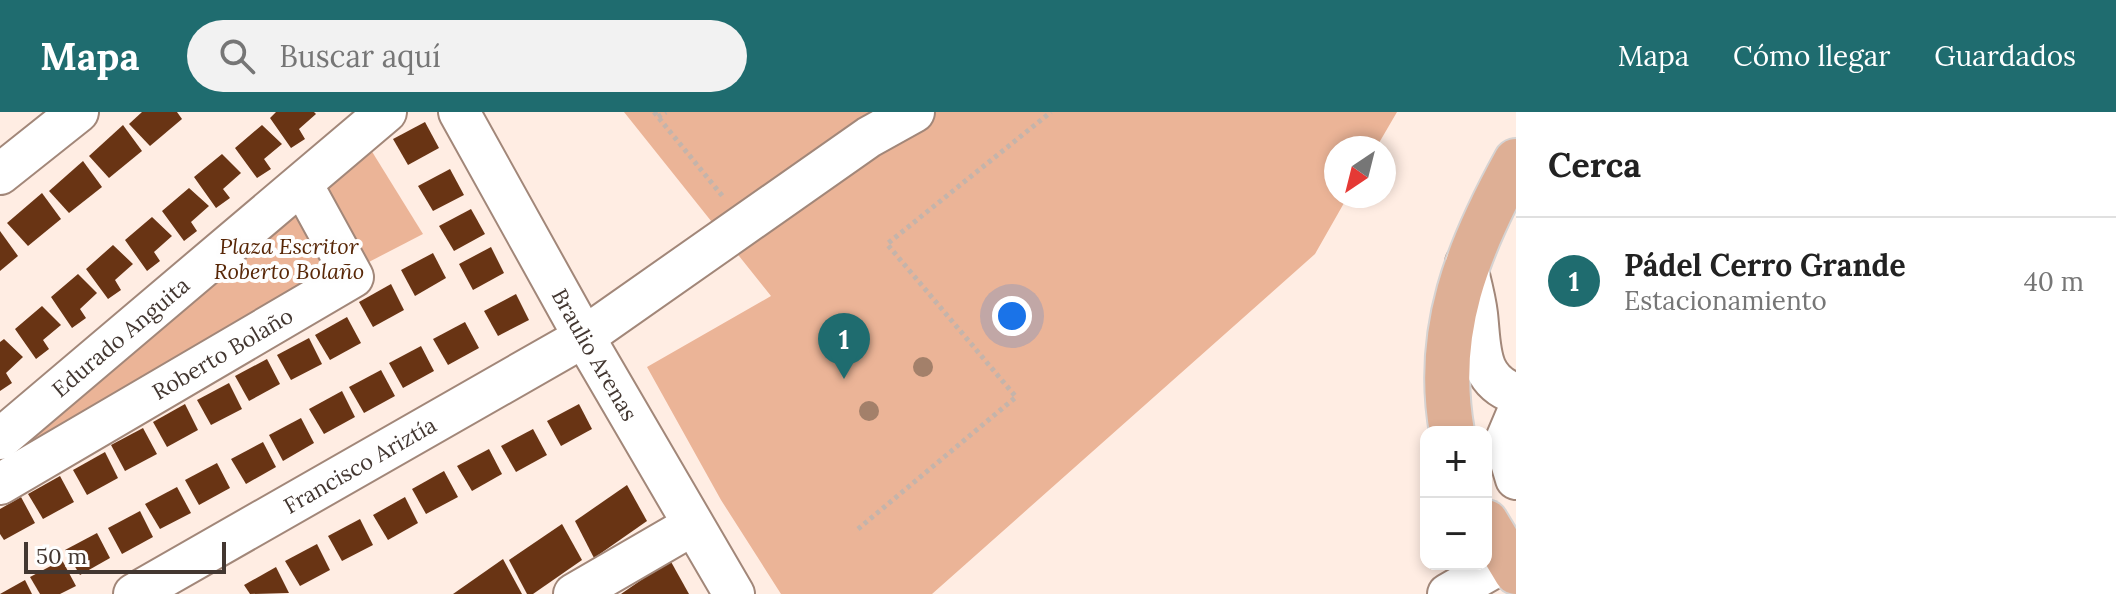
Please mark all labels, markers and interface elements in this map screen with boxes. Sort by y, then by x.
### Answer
search box [187,20,747,92]
text: Mapa [40,32,139,80]
icon: search [215,34,259,78]
text: Buscar aquí [279,37,441,75]
text: Mapa [1618,38,1689,74]
text: Cómo llegar [1733,38,1890,74]
text: Guardados [1934,38,2076,74]
north arrow [1324,136,1396,208]
text: Cerca [1548,143,1641,186]
park label: Plaza Escritor Roberto Bolaño [214,232,364,285]
text: Pádel Cerro Grande [1624,246,1906,284]
text: 1 [1569,265,1579,298]
text: 40 m [2024,265,2084,298]
street label: Edurado Anguita [46,271,195,403]
street label: Braulio Arenas [546,283,644,426]
text: Estacionamiento [1624,284,1827,317]
your location [992,296,1032,336]
street label: Roberto Bolaño [147,301,298,406]
pin: 1 [818,313,870,379]
street label: Francisco Ariztía [279,410,441,520]
map controls [1420,426,1492,570]
button: + [1420,426,1492,498]
button: − [1420,498,1492,570]
scale bar [24,538,226,574]
text: 50 m [36,542,87,570]

